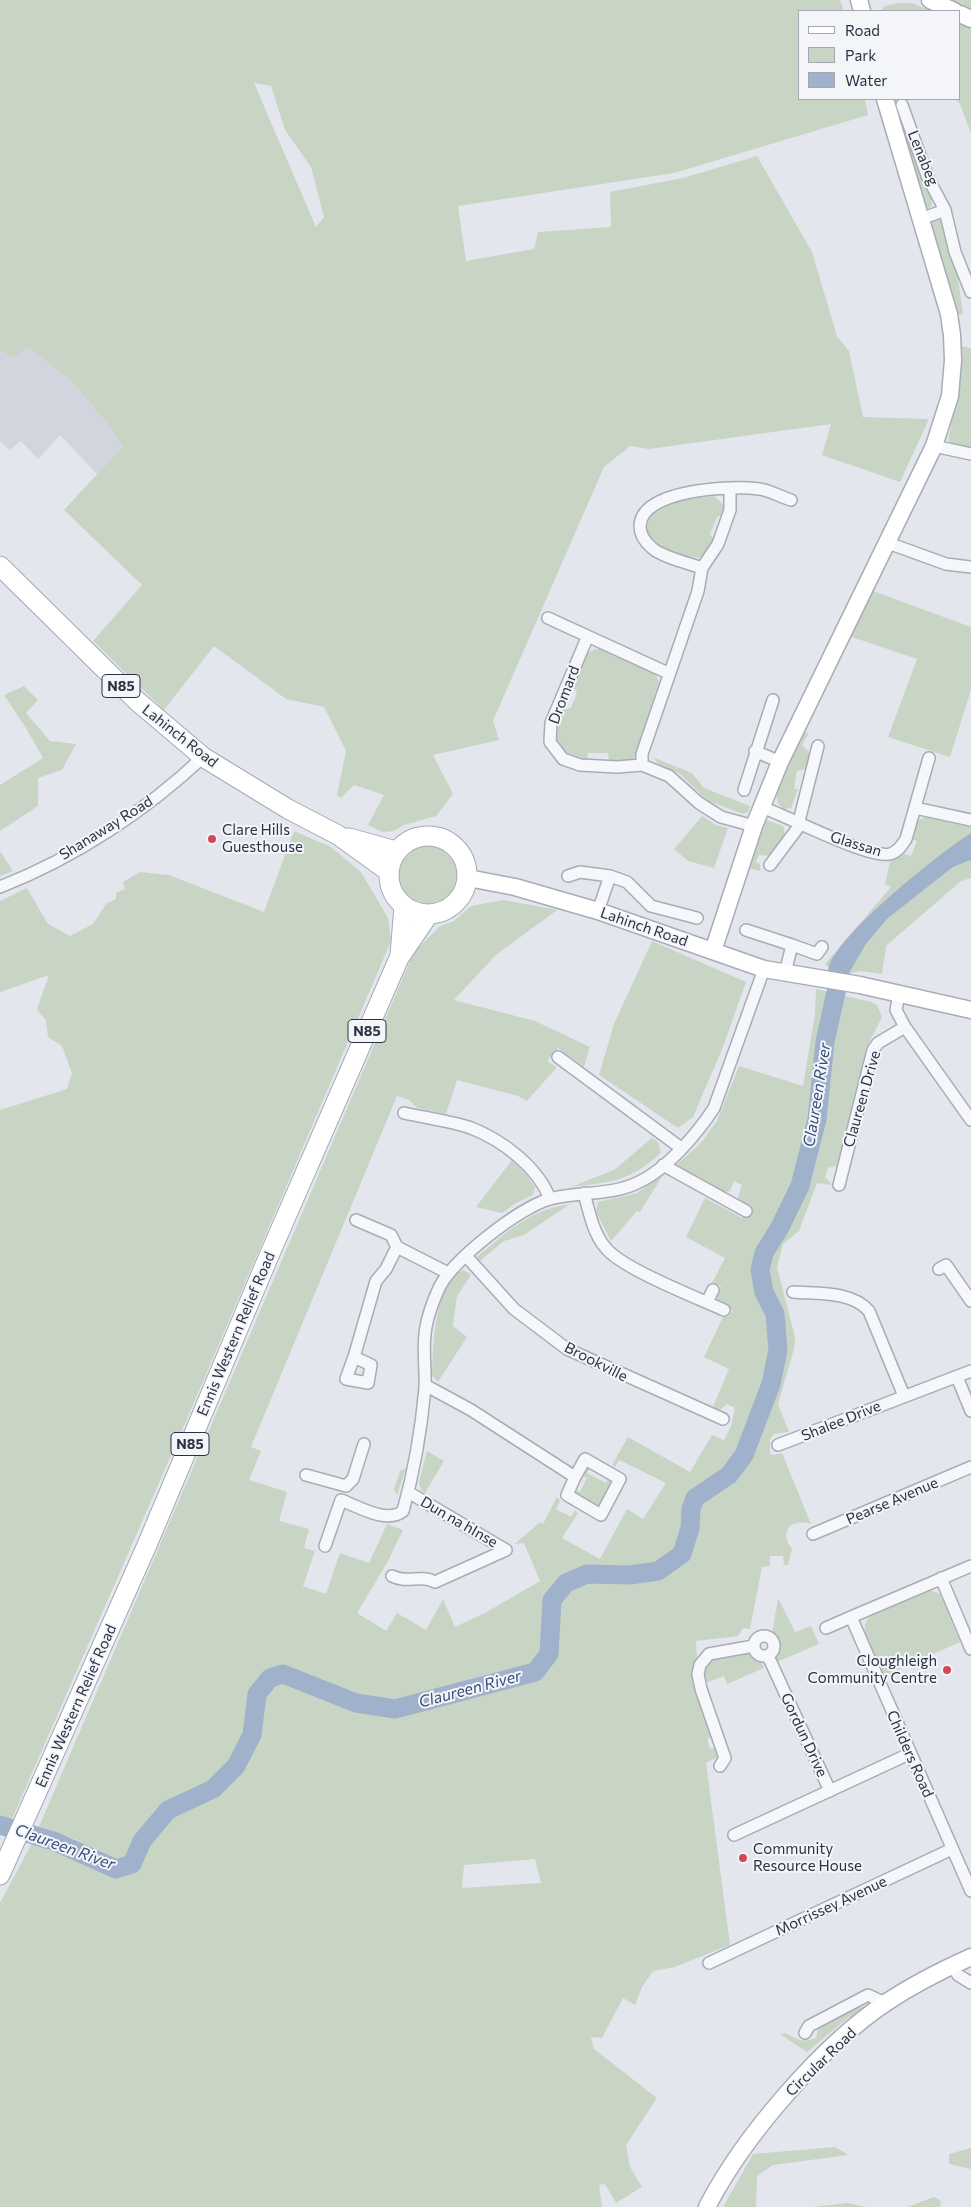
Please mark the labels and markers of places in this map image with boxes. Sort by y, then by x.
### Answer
place label: Clare Hills Guesthouse [222,821,303,856]
marker: Clare Hills Guesthouse [206,833,218,845]
place label: Cloughleigh Community Centre [807,1652,937,1687]
marker: Cloughleigh Community Centre [941,1664,953,1676]
place label: Community Resource House [753,1840,862,1875]
marker: Community Resource House [737,1852,749,1864]

